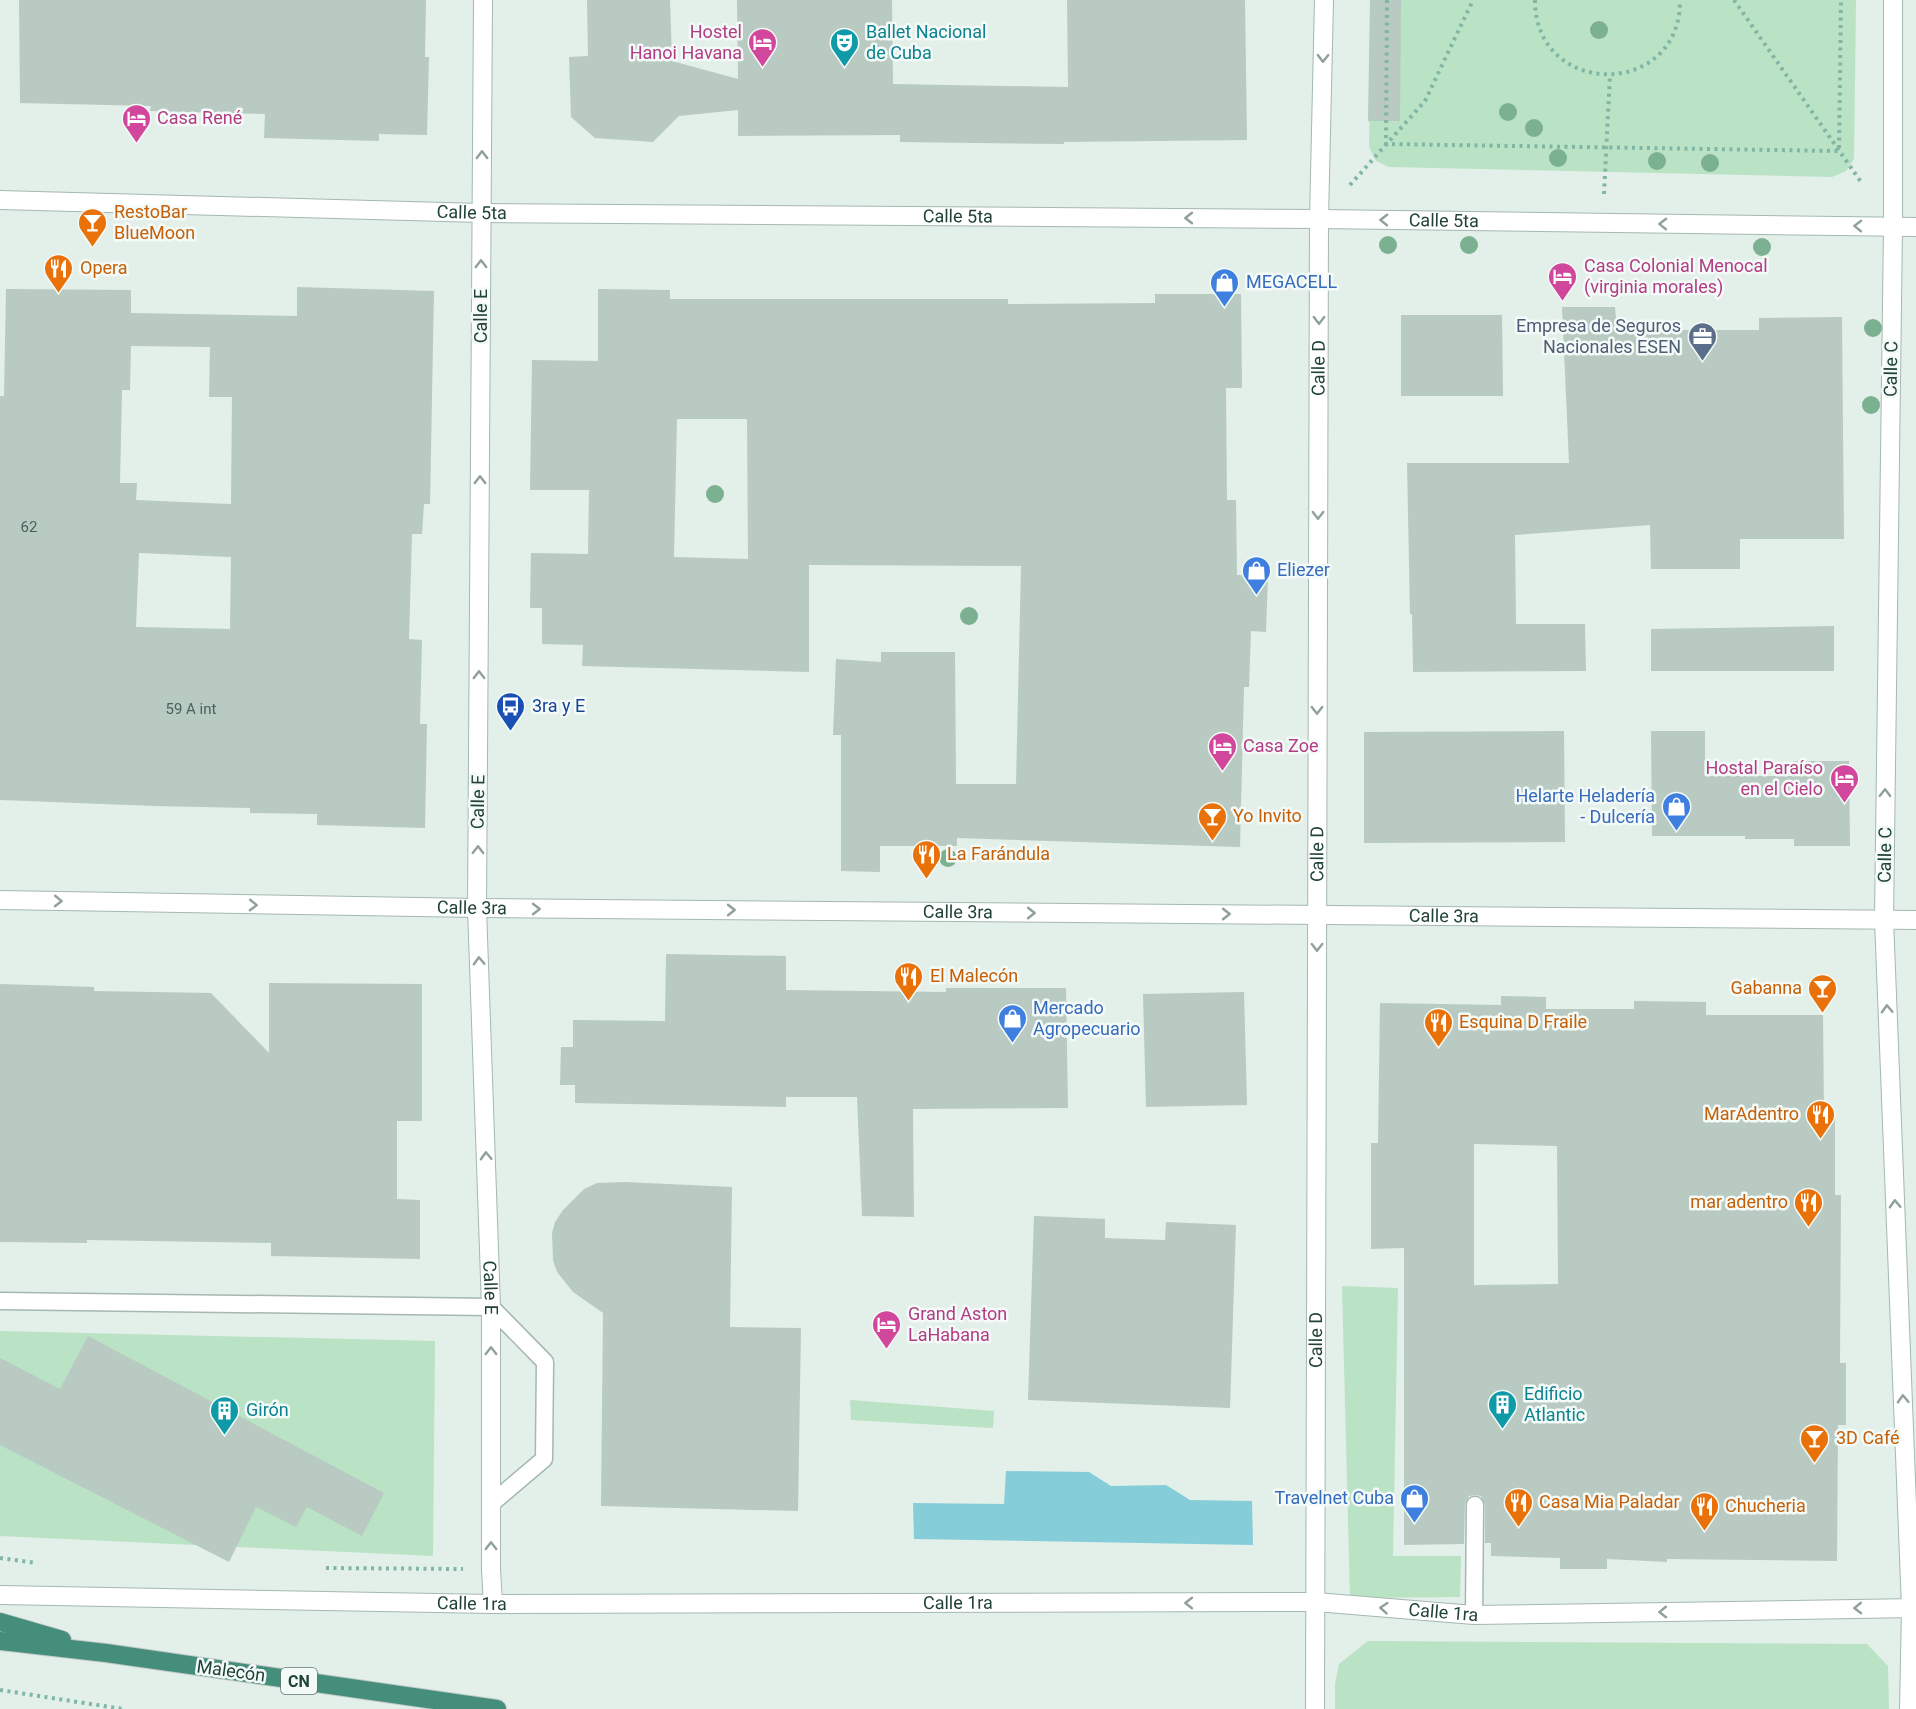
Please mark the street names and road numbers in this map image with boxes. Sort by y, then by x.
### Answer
street label: Calle 5ta [437,201,507,223]
street label: Calle 5ta [923,205,993,227]
street label: Calle 5ta [1409,209,1479,231]
street label: Calle E [470,289,491,343]
street label: Calle D [1308,340,1329,396]
street label: Calle C [1880,341,1901,397]
street label: Calle E [467,775,488,829]
street label: Calle D [1306,826,1327,882]
street label: Calle C [1874,827,1895,883]
street label: Calle 3ra [437,896,507,918]
street label: Calle 3ra [923,901,993,922]
street label: Calle 3ra [1409,905,1479,926]
street label: Calle E [479,1260,502,1315]
street label: Calle D [1305,1312,1326,1368]
street label: Calle 1ra [437,1592,507,1614]
street label: Calle 1ra [923,1592,993,1613]
street label: Calle 1ra [1408,1599,1479,1625]
street label: Malecón [195,1655,267,1686]
road number: CN [281,1668,317,1694]

